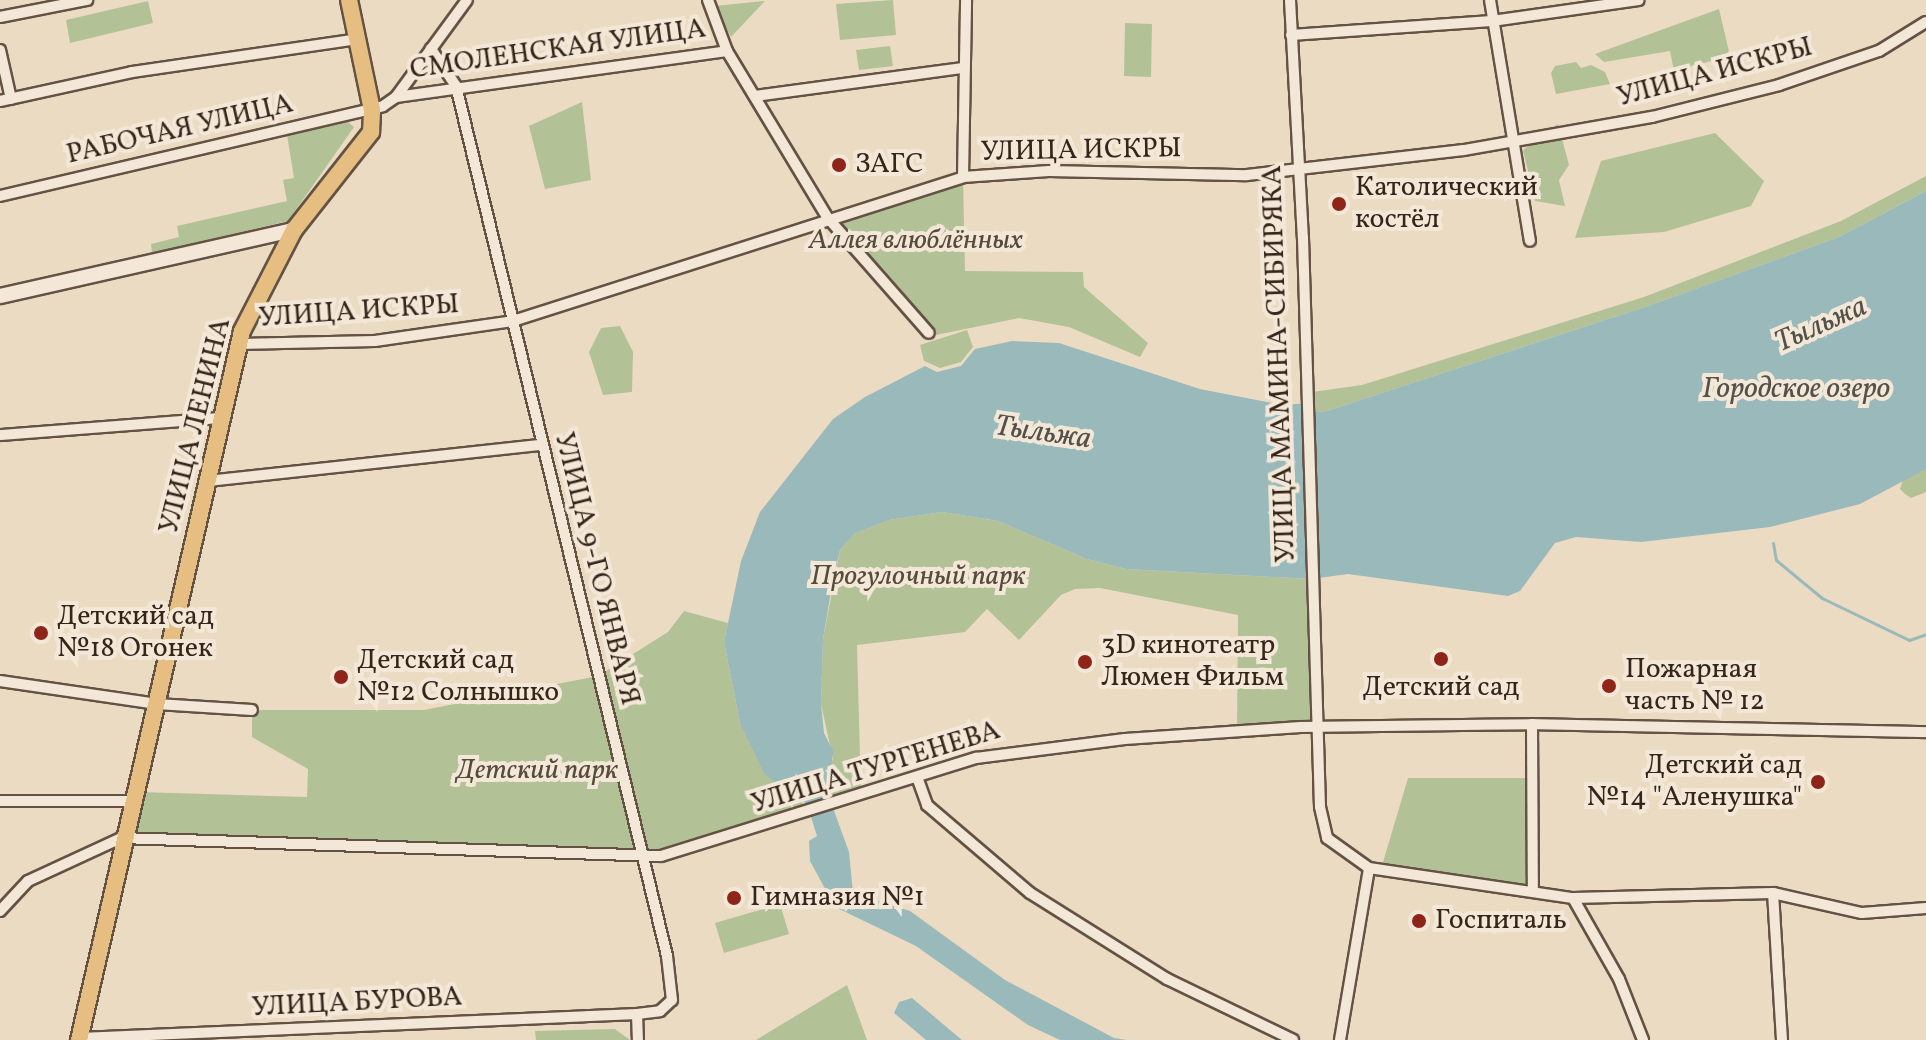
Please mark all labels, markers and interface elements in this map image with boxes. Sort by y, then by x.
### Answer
street label: СМОЛЕНСКАЯ УЛИЦА [408,13,708,87]
street label: УЛИЦА ИСКРЫ [1614,31,1816,115]
street label: РАБОЧАЯ УЛИЦА [63,88,297,172]
street label: УЛИЦА ИСКРЫ [980,132,1182,170]
place label: ЗАГС [855,148,924,182]
marker: ЗАГС [830,156,848,174]
street label: УЛИЦА МАМИНА-СИБИРЯКА [1256,165,1304,563]
place label: Католический костёл [1355,171,1538,237]
marker: Католический костёл [1330,195,1348,213]
park label: Аллея влюблённых [809,224,1023,258]
street label: УЛИЦА ИСКРЫ [258,288,460,336]
water label: Тыльжа [1769,289,1873,361]
street label: УЛИЦА ЛЕНИНА [153,315,239,537]
water label: Городское озеро [1702,371,1890,407]
water label: Тыльжа [993,408,1093,458]
street label: УЛИЦА 9-ГО ЯНВАРЯ [546,429,646,709]
park label: Прогулочный парк [811,560,1025,594]
place label: Детский сад №18 Огонек [57,600,214,666]
marker: Детский сад №18 Огонек [32,624,50,642]
place label: 3D кинотеатр Люмен Фильм [1101,629,1284,695]
place label: Детский сад №12 Солнышко [357,644,559,710]
marker: Детский сад [1432,650,1450,668]
marker: 3D кинотеатр Люмен Фильм [1076,653,1094,671]
place label: Пожарная часть № 12 [1625,653,1765,719]
marker: Детский сад №12 Солнышко [332,668,350,686]
place label: Детский сад [1363,671,1519,705]
marker: Пожарная часть № 12 [1600,677,1618,695]
street label: УЛИЦА ТУРГЕНЕВА [747,714,1005,822]
place label: Детский сад №14 "Аленушка" [1587,749,1802,815]
park label: Детский парк [456,754,618,788]
marker: Детский сад №14 "Аленушка" [1809,773,1827,791]
place label: Гимназия №1 [750,881,925,915]
marker: Гимназия №1 [725,889,743,907]
place label: Госпиталь [1435,904,1567,938]
marker: Госпиталь [1410,912,1428,930]
street label: УЛИЦА БУРОВА [251,981,463,1025]

